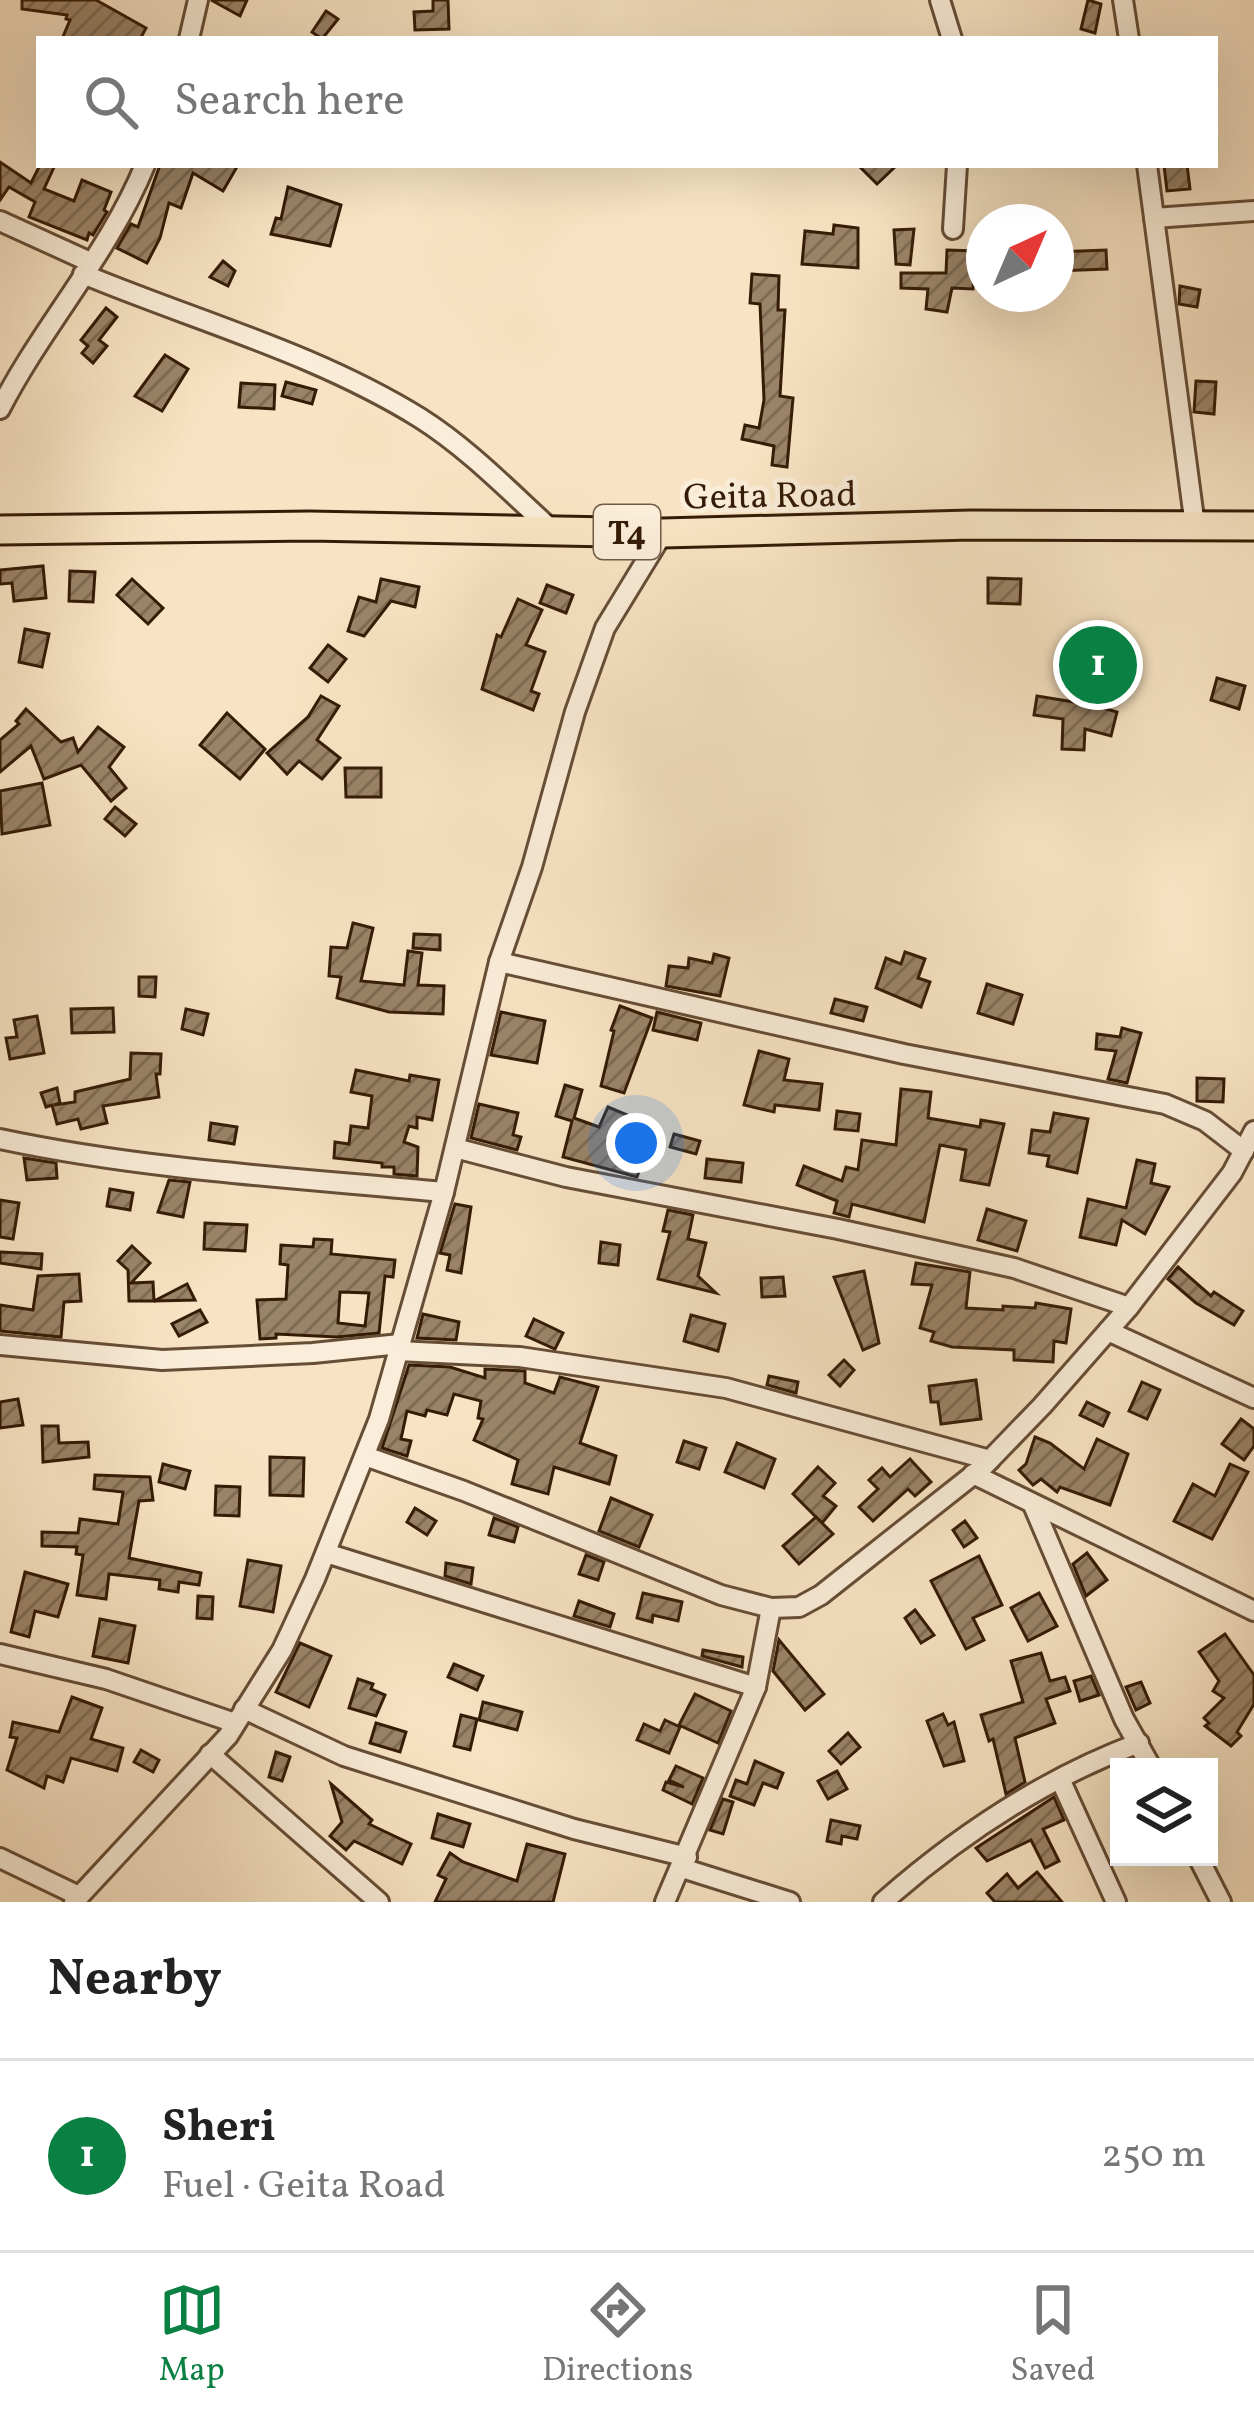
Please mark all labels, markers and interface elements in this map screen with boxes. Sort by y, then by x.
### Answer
search box [36,36,1218,168]
icon: search [78,69,144,135]
text: Search here [174,71,405,134]
north arrow [966,204,1074,312]
street label: Geita Road [683,471,857,525]
road number: T4 [594,505,660,559]
pin: 1 [1059,620,1137,710]
your location [606,1113,666,1173]
map controls [1110,1758,1218,1866]
button: layers [1110,1758,1218,1866]
text: Nearby [48,1945,222,2016]
text: Sheri [162,2097,276,2160]
text: 1 [79,2129,95,2183]
text: 250 m [1101,2129,1206,2183]
text: Fuel · Geita Road [162,2160,446,2214]
tab: Map [159,2277,225,2395]
tab: Directions [542,2277,693,2395]
tab: Saved [1010,2277,1095,2395]

